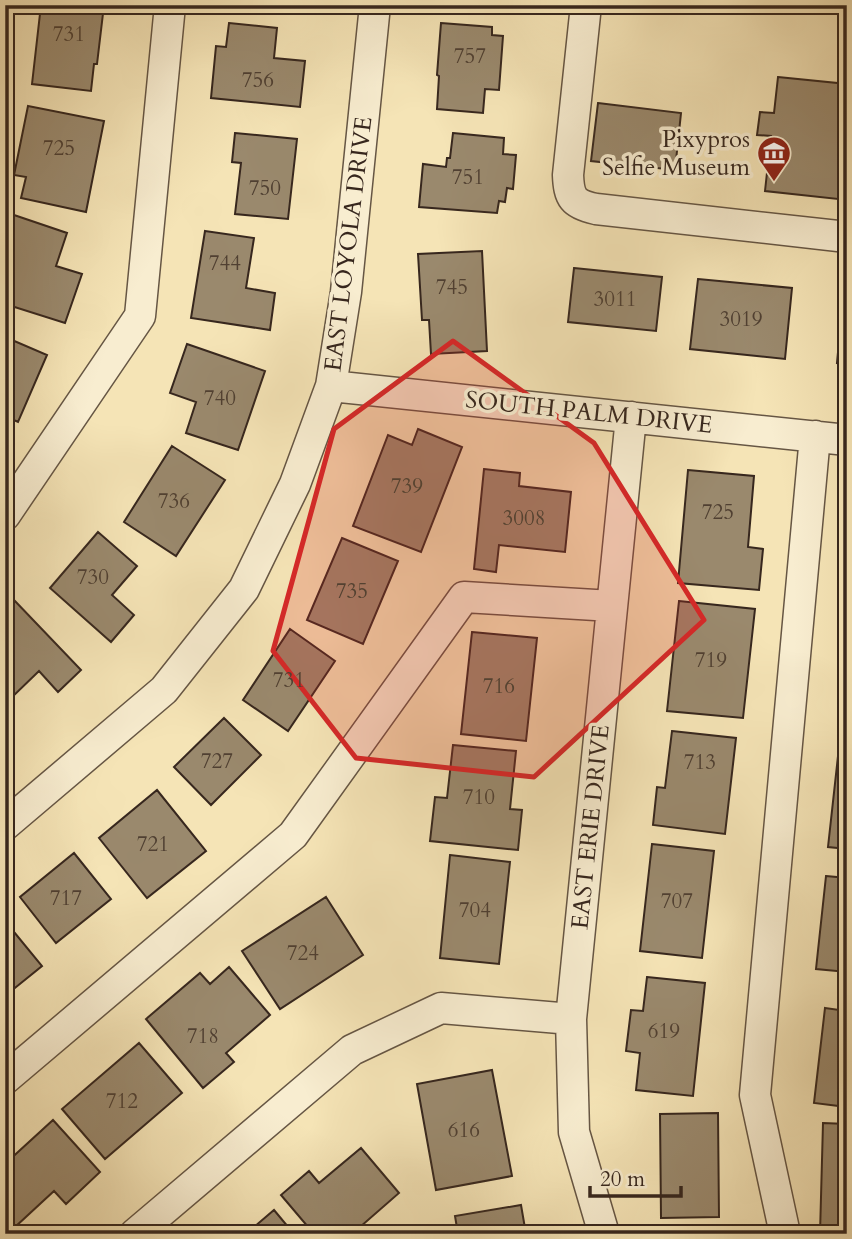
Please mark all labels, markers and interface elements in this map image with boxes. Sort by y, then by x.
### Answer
house number: 731 [53,20,85,49]
house number: 757 [454,42,486,71]
house number: 756 [242,66,274,95]
street label: EAST LOYOLA DRIVE [316,115,381,373]
place label: Pixypros Selfie Museum [602,123,751,184]
house number: 725 [43,134,75,163]
museum icon: Pixypros Selfie Museum [755,134,793,183]
house number: 751 [452,163,484,192]
house number: 750 [249,174,281,203]
house number: 744 [209,249,241,278]
house number: 745 [436,273,468,302]
house number: 3011 [593,285,637,314]
house number: 3019 [719,305,763,334]
street label: SOUTH PALM DRIVE [464,383,714,442]
house number: 740 [204,384,236,413]
house number: 739 [391,472,423,501]
house number: 736 [158,487,190,516]
house number: 725 [702,498,734,527]
house number: 3008 [502,504,546,533]
house number: 730 [77,563,109,592]
house number: 735 [336,577,368,606]
house number: 719 [695,646,727,675]
house number: 731 [273,666,305,695]
house number: 716 [483,672,515,701]
street label: EAST ERIE DRIVE [563,723,618,931]
house number: 727 [201,747,233,776]
house number: 713 [684,748,716,777]
house number: 710 [463,783,495,812]
house number: 721 [137,830,169,859]
house number: 717 [50,884,82,913]
house number: 707 [661,887,693,916]
house number: 704 [459,896,491,925]
house number: 724 [287,939,319,968]
house number: 619 [648,1017,680,1046]
house number: 718 [187,1022,219,1051]
house number: 712 [106,1087,138,1116]
house number: 616 [448,1116,480,1145]
scale bar [590,1155,680,1199]
text: 20 m [600,1165,645,1194]

